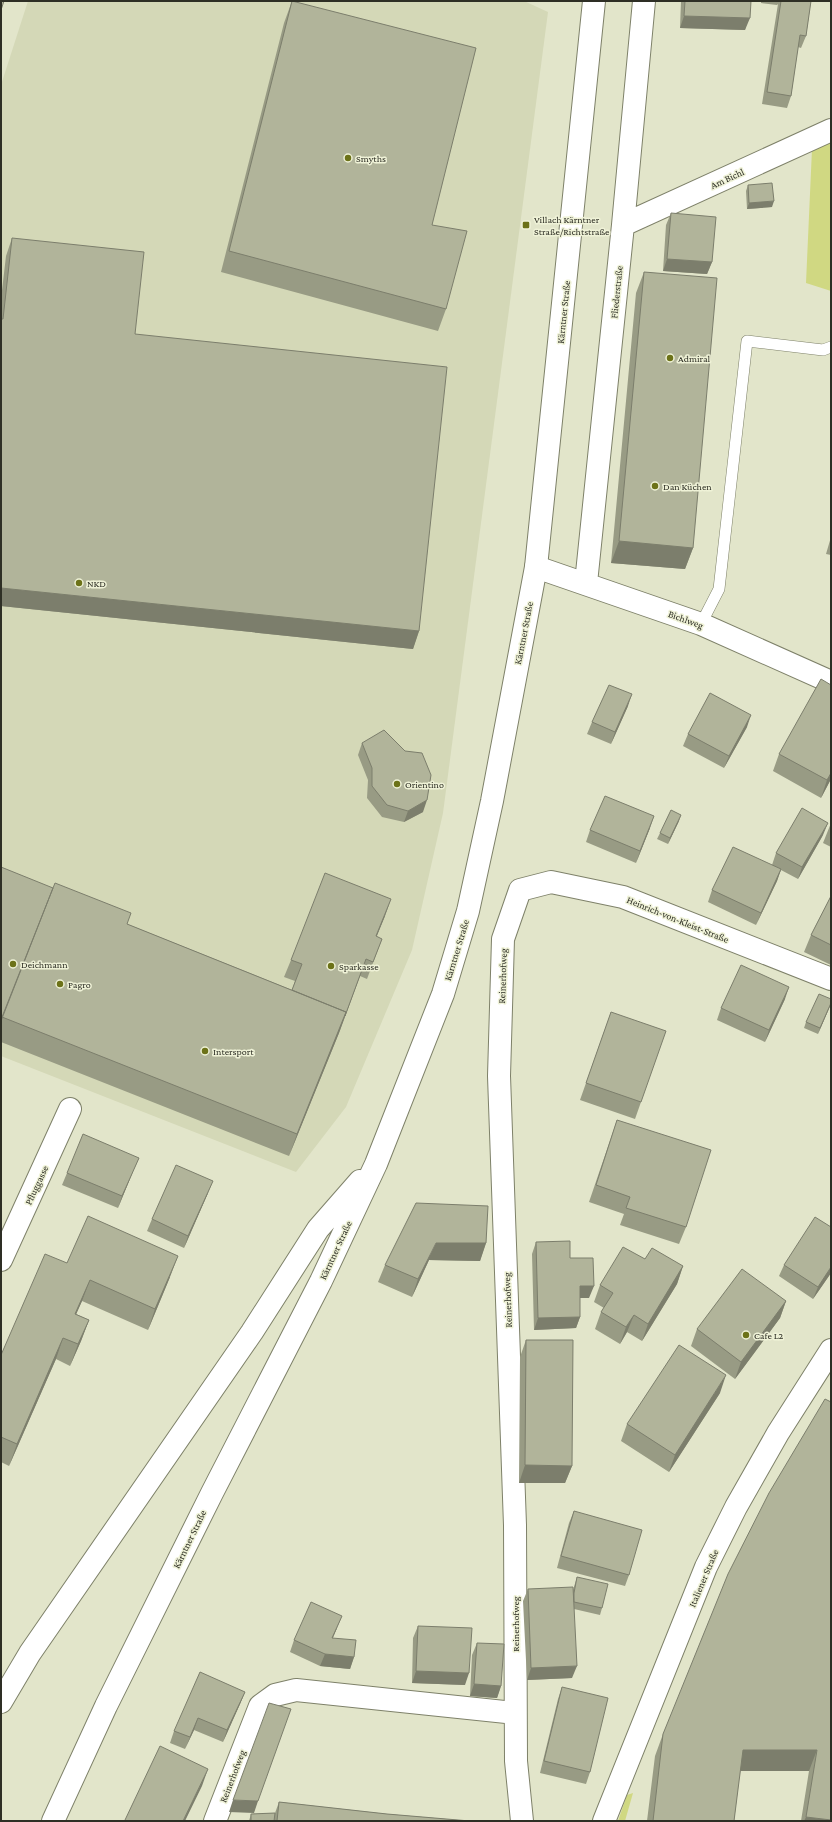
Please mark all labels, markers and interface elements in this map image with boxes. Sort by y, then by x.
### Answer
marker: Smyths [343,153,353,163]
place label: Smyths [356,153,386,164]
street label: Am Bichl [709,166,746,191]
place label: Villach Kärntner Straße/Richtstraße [534,214,610,237]
marker: Villach Kärntner Straße/Richtstraße [521,220,531,230]
street label: Fliederstraße [608,265,625,319]
street label: Kärntner Straße [555,279,572,344]
marker: Admiral [665,353,675,363]
place label: Admiral [678,353,711,364]
marker: Dan Küchen [650,481,660,491]
place label: Dan Küchen [663,481,712,492]
marker: NKD [74,578,84,588]
place label: NKD [87,578,106,589]
street label: Kärntner Straße [512,600,535,665]
street label: Bichlweg [667,608,705,631]
marker: Orientino [392,779,402,789]
place label: Orientino [405,779,444,790]
street label: Heinrich-von-Kleist-Straße [625,894,731,945]
street label: Kärntner Straße [442,918,471,982]
street label: Reinerhofweg [496,948,509,1004]
marker: Deichmann [8,959,18,969]
place label: Deichmann [21,959,68,970]
marker: Sparkasse [326,961,336,971]
place label: Sparkasse [339,961,379,972]
marker: Pagro [55,979,65,989]
place label: Pagro [68,979,91,990]
marker: Intersport [200,1046,210,1056]
place label: Intersport [213,1046,254,1057]
street label: Pfluggasse [23,1163,51,1207]
street label: Kärntner Straße [317,1219,354,1281]
street label: Reinerhofweg [501,1272,514,1328]
marker: Cafe L2 [741,1330,751,1340]
place label: Cafe L2 [754,1330,784,1341]
street label: Kärntner Straße [171,1508,209,1570]
street label: Italiener Straße [686,1547,721,1609]
street label: Reinerhofweg [510,1596,521,1652]
street label: Reinerhofweg [217,1748,248,1804]

